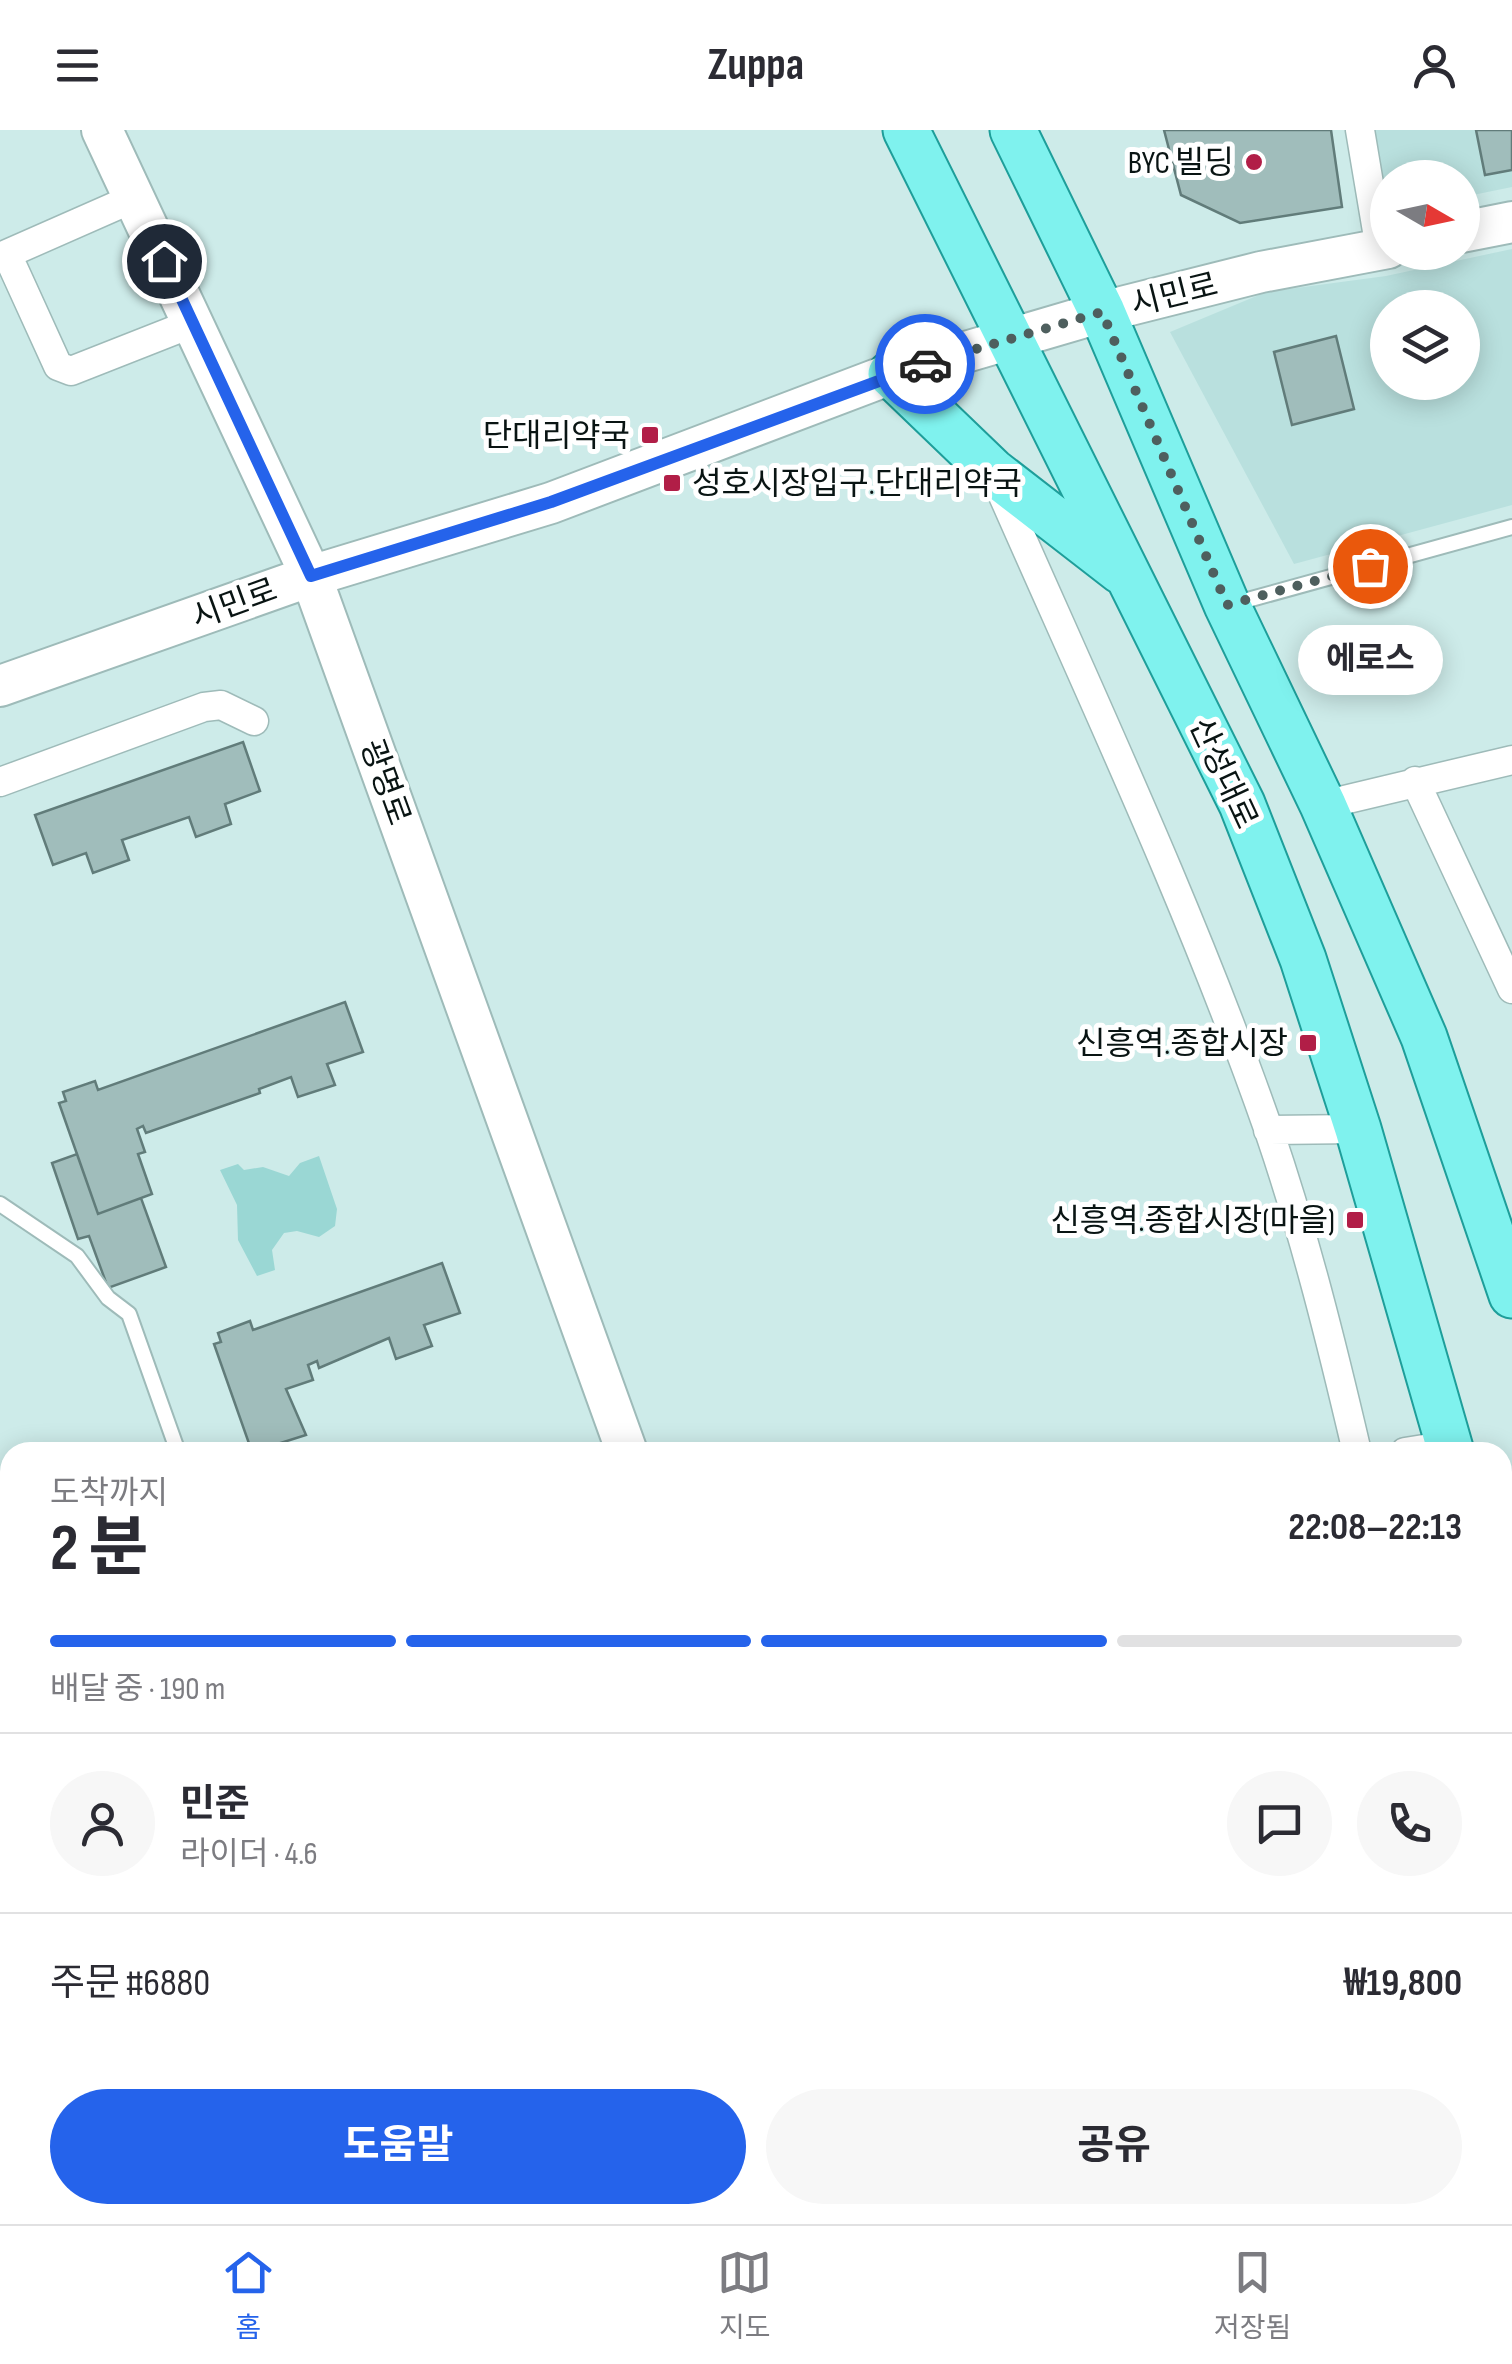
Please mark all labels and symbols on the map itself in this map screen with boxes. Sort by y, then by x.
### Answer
place label: BYC 빌딩 [1128,144,1234,183]
marker: BYC 빌딩 [1243,151,1265,173]
north arrow [1370,160,1480,270]
pin [122,219,207,304]
street label: 시민로 [1127,266,1222,325]
courier [875,314,975,414]
place label: 단대리약국 [483,417,630,456]
marker: 단대리약국 [639,424,661,446]
place label: 성호시장입구.단대리약국 [692,465,1022,504]
marker: 성호시장입구.단대리약국 [661,472,683,494]
pin [1328,524,1413,609]
street label: 시민로 [186,571,283,638]
callout: 에로스 [1298,626,1442,696]
street label: 산성대로 [1180,712,1265,835]
street label: 광명로 [351,734,418,831]
place label: 신흥역.종합시장 [1076,1025,1288,1064]
marker: 신흥역.종합시장 [1297,1032,1319,1054]
place label: 신흥역.종합시장(마을) [1050,1202,1335,1241]
marker: 신흥역.종합시장(마을) [1344,1209,1366,1231]

